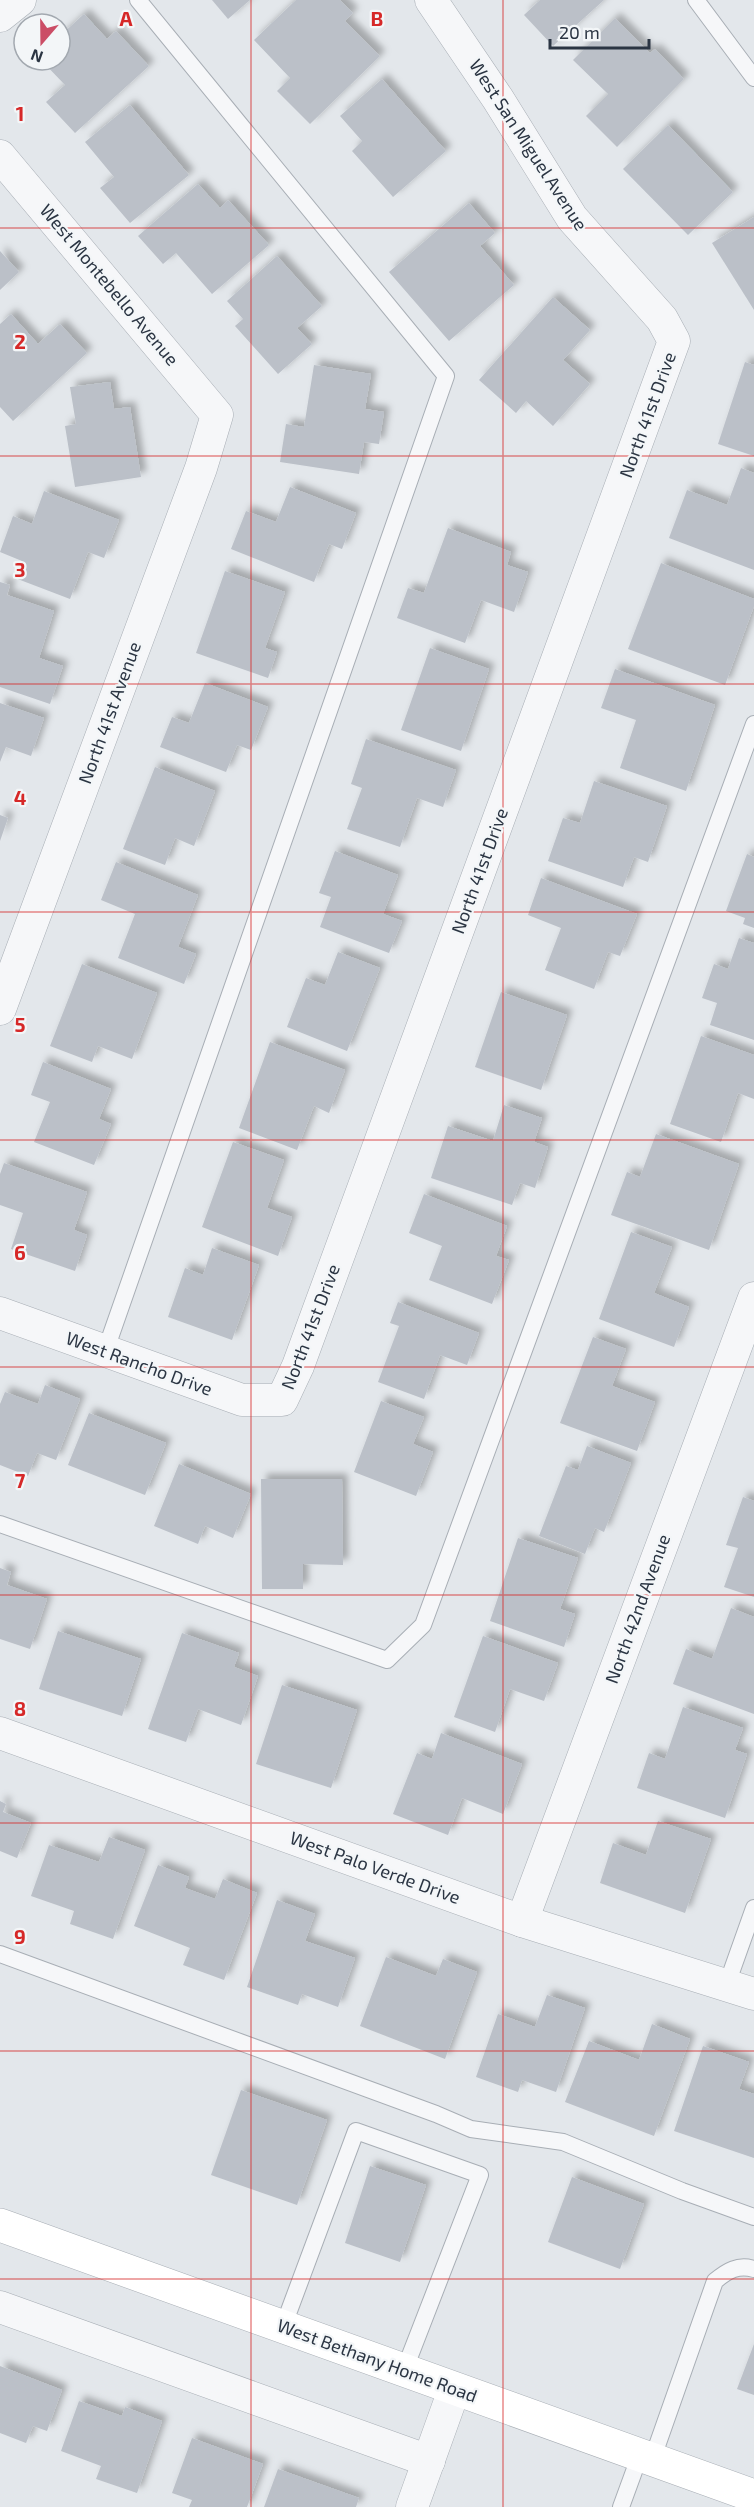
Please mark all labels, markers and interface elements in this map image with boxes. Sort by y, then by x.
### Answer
text: A [119,6,133,30]
text: B [371,6,383,30]
north arrow [12,12,72,72]
scale bar [550,12,649,50]
text: 20 m [559,21,600,43]
text: N [28,46,45,67]
street label: West San Miguel Avenue [465,55,592,234]
text: 1 [16,101,24,125]
street label: West Montebello Avenue [36,199,184,370]
text: 2 [14,329,26,353]
street label: North 41st Drive [614,349,680,481]
text: 3 [14,557,26,581]
street label: North 41st Avenue [73,639,145,787]
text: 4 [14,785,27,809]
street label: North 41st Drive [446,805,512,937]
text: 5 [14,1012,26,1036]
text: 6 [14,1240,26,1264]
street label: North 41st Drive [276,1261,344,1392]
street label: West Rancho Drive [63,1326,216,1400]
text: 7 [15,1468,26,1492]
street label: North 42nd Avenue [600,1531,674,1686]
text: 8 [14,1696,26,1720]
street label: West Palo Verde Drive [287,1826,464,1908]
text: 9 [14,1924,26,1948]
street label: West Bethany Home Road [274,2314,480,2407]

